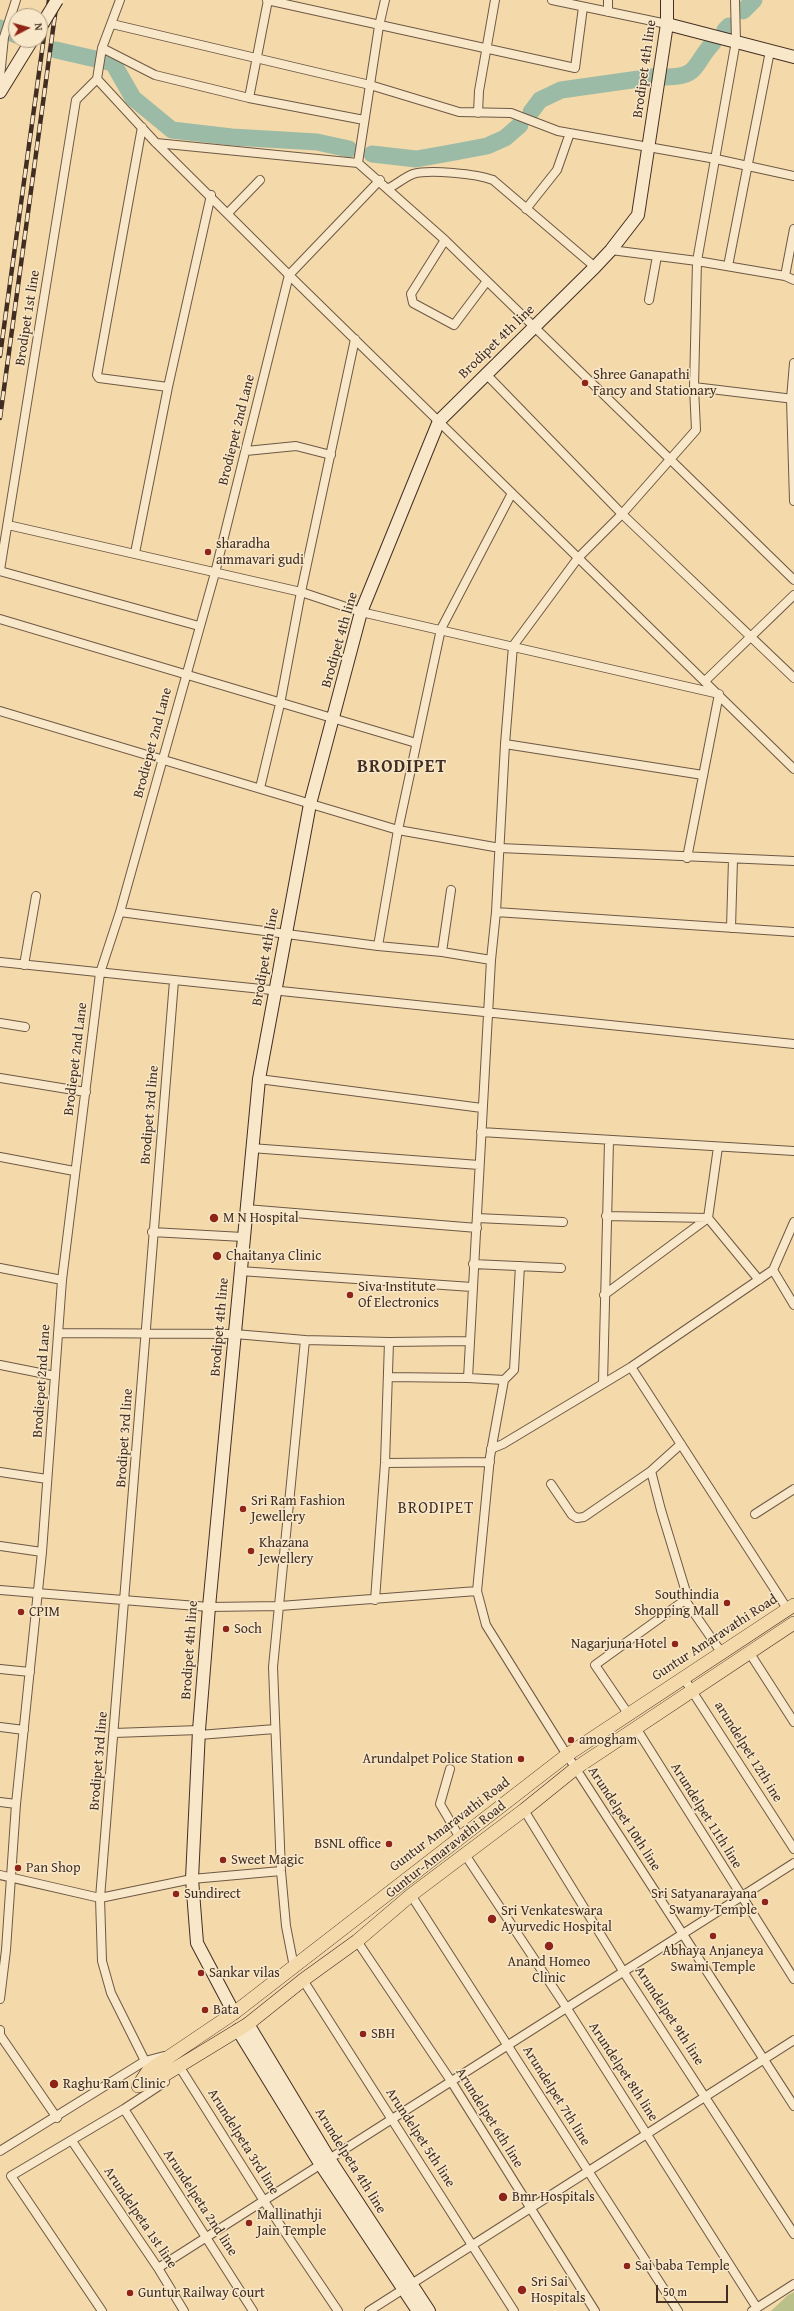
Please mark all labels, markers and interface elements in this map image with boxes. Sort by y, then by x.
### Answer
north arrow [8,8,48,48]
street label: Brodipet 4th line [630,19,660,119]
text: N [31,22,47,31]
street label: Brodipet 1st line [12,269,44,367]
street label: Brodipet 4th line [456,302,538,382]
place label: Shree Ganapathi Fancy and Stationary [593,367,717,400]
street label: Brodiepet 2nd Lane [215,373,259,487]
marker: Shree Ganapathi Fancy and Stationary [580,378,590,388]
place label: sharadha ammavari gudi [216,536,304,568]
marker: sharadha ammavari gudi [203,547,213,557]
street label: Brodipet 4th line [318,590,362,690]
street label: Brodiepet 2nd Lane [130,686,176,800]
district label: BRODIPET [357,756,447,778]
street label: Brodipet 4th line [249,907,283,1007]
street label: Brodiepet 2nd Lane [61,1002,91,1116]
street label: Brodipet 3rd line [137,1065,163,1165]
place label: M N Hospital [223,1210,299,1226]
marker: M N Hospital [208,1212,220,1224]
place label: Chaitanya Clinic [226,1248,321,1264]
marker: Chaitanya Clinic [211,1250,223,1262]
street label: Brodipet 4th line [207,1277,233,1377]
place label: Siva Institute Of Electronics [358,1279,439,1312]
marker: Siva Institute Of Electronics [345,1290,355,1300]
street label: Brodiepet 2nd Lane [30,1324,54,1438]
street label: Brodipet 3rd line [113,1388,137,1488]
place label: Sri Ram Fashion Jewellery [251,1493,345,1526]
district label: BRODIPET [398,1499,474,1519]
marker: Sri Ram Fashion Jewellery [238,1504,248,1514]
place label: Khazana Jewellery [259,1535,313,1568]
marker: Khazana Jewellery [246,1546,256,1556]
place label: Southindia Shopping Mall [634,1587,719,1620]
street label: Guntur Amaravathi Road [649,1591,781,1685]
marker: Southindia Shopping Mall [722,1598,732,1608]
street label: Brodipet 4th line [178,1600,202,1700]
place label: CPIM [29,1604,60,1620]
marker: CPIM [16,1607,26,1617]
place label: Soch [234,1621,262,1637]
marker: Soch [221,1624,231,1634]
place label: Nagarjuna Hotel [571,1636,667,1652]
marker: Nagarjuna Hotel [670,1639,680,1649]
street label: arundelpet 12th ine [710,1699,786,1805]
street label: Brodipet 3rd line [86,1711,112,1811]
place label: amogham [579,1732,637,1748]
marker: amogham [566,1735,576,1745]
place label: Arundalpet Police Station [362,1751,513,1767]
marker: Arundalpet Police Station [516,1754,526,1764]
street label: Arundelpet 11th line [667,1760,745,1872]
street label: Arundelpet 10th line [584,1763,664,1875]
street label: Guntur Amaravathi Road [387,1774,513,1876]
street label: Guntur-Amaravathi Road [383,1798,509,1902]
place label: BSNL office [314,1836,381,1852]
marker: BSNL office [384,1839,394,1849]
place label: Sweet Magic [231,1852,304,1868]
marker: Sweet Magic [218,1855,228,1865]
place label: Pan Shop [26,1860,80,1876]
marker: Pan Shop [13,1863,23,1873]
place label: Sundirect [184,1886,241,1902]
place label: Sri Satyanarayana Swamy Temple [651,1886,757,1918]
marker: Sundirect [171,1889,181,1899]
marker: Sri Satyanarayana Swamy Temple [760,1897,770,1907]
place label: Sri Venkateswara Ayurvedic Hospital [501,1903,612,1936]
marker: Sri Venkateswara Ayurvedic Hospital [486,1913,498,1925]
marker: Abhaya Anjaneya Swami Temple [708,1931,718,1941]
marker: Anand Homeo Clinic [543,1940,555,1952]
place label: Abhaya Anjaneya Swami Temple [662,1943,764,1976]
place label: Anand Homeo Clinic [508,1954,590,1986]
street label: Arundelpet 9th line [631,1963,707,2069]
place label: Sankar vilas [209,1965,280,1981]
marker: Sankar vilas [196,1968,206,1978]
place label: Bata [213,2002,239,2018]
marker: Bata [200,2005,210,2015]
street label: Arundelpet 8th line [585,2019,661,2125]
place label: SBH [371,2026,395,2042]
marker: SBH [358,2029,368,2039]
street label: Arundelpet 7th line [518,2043,594,2149]
street label: Arundelpet 6th line [451,2065,527,2171]
place label: Raghu Ram Clinic [63,2076,166,2092]
marker: Raghu Ram Clinic [48,2078,60,2090]
street label: Arundelpet 5th line [382,2085,458,2191]
street label: Arundelpeta 3rd line [204,2086,282,2198]
street label: Arundelpeta 4th line [311,2105,389,2217]
street label: Arundelpeta 2nd line [159,2146,241,2260]
street label: Arundelpeta 1st line [100,2164,180,2272]
place label: Bmr Hospitals [512,2189,595,2205]
marker: Bmr Hospitals [497,2191,509,2203]
place label: Mallinathji Jain Temple [257,2207,326,2240]
marker: Mallinathji Jain Temple [244,2218,254,2228]
place label: Sai baba Temple [635,2258,730,2274]
marker: Sai baba Temple [622,2261,632,2271]
place label: Sri Sai Hospitals [531,2274,586,2306]
scale bar [658,2277,730,2303]
text: 50 m [663,2283,687,2300]
marker: Sri Sai Hospitals [516,2284,528,2296]
place label: Guntur Railway Court [138,2285,265,2301]
marker: Guntur Railway Court [125,2288,135,2298]

